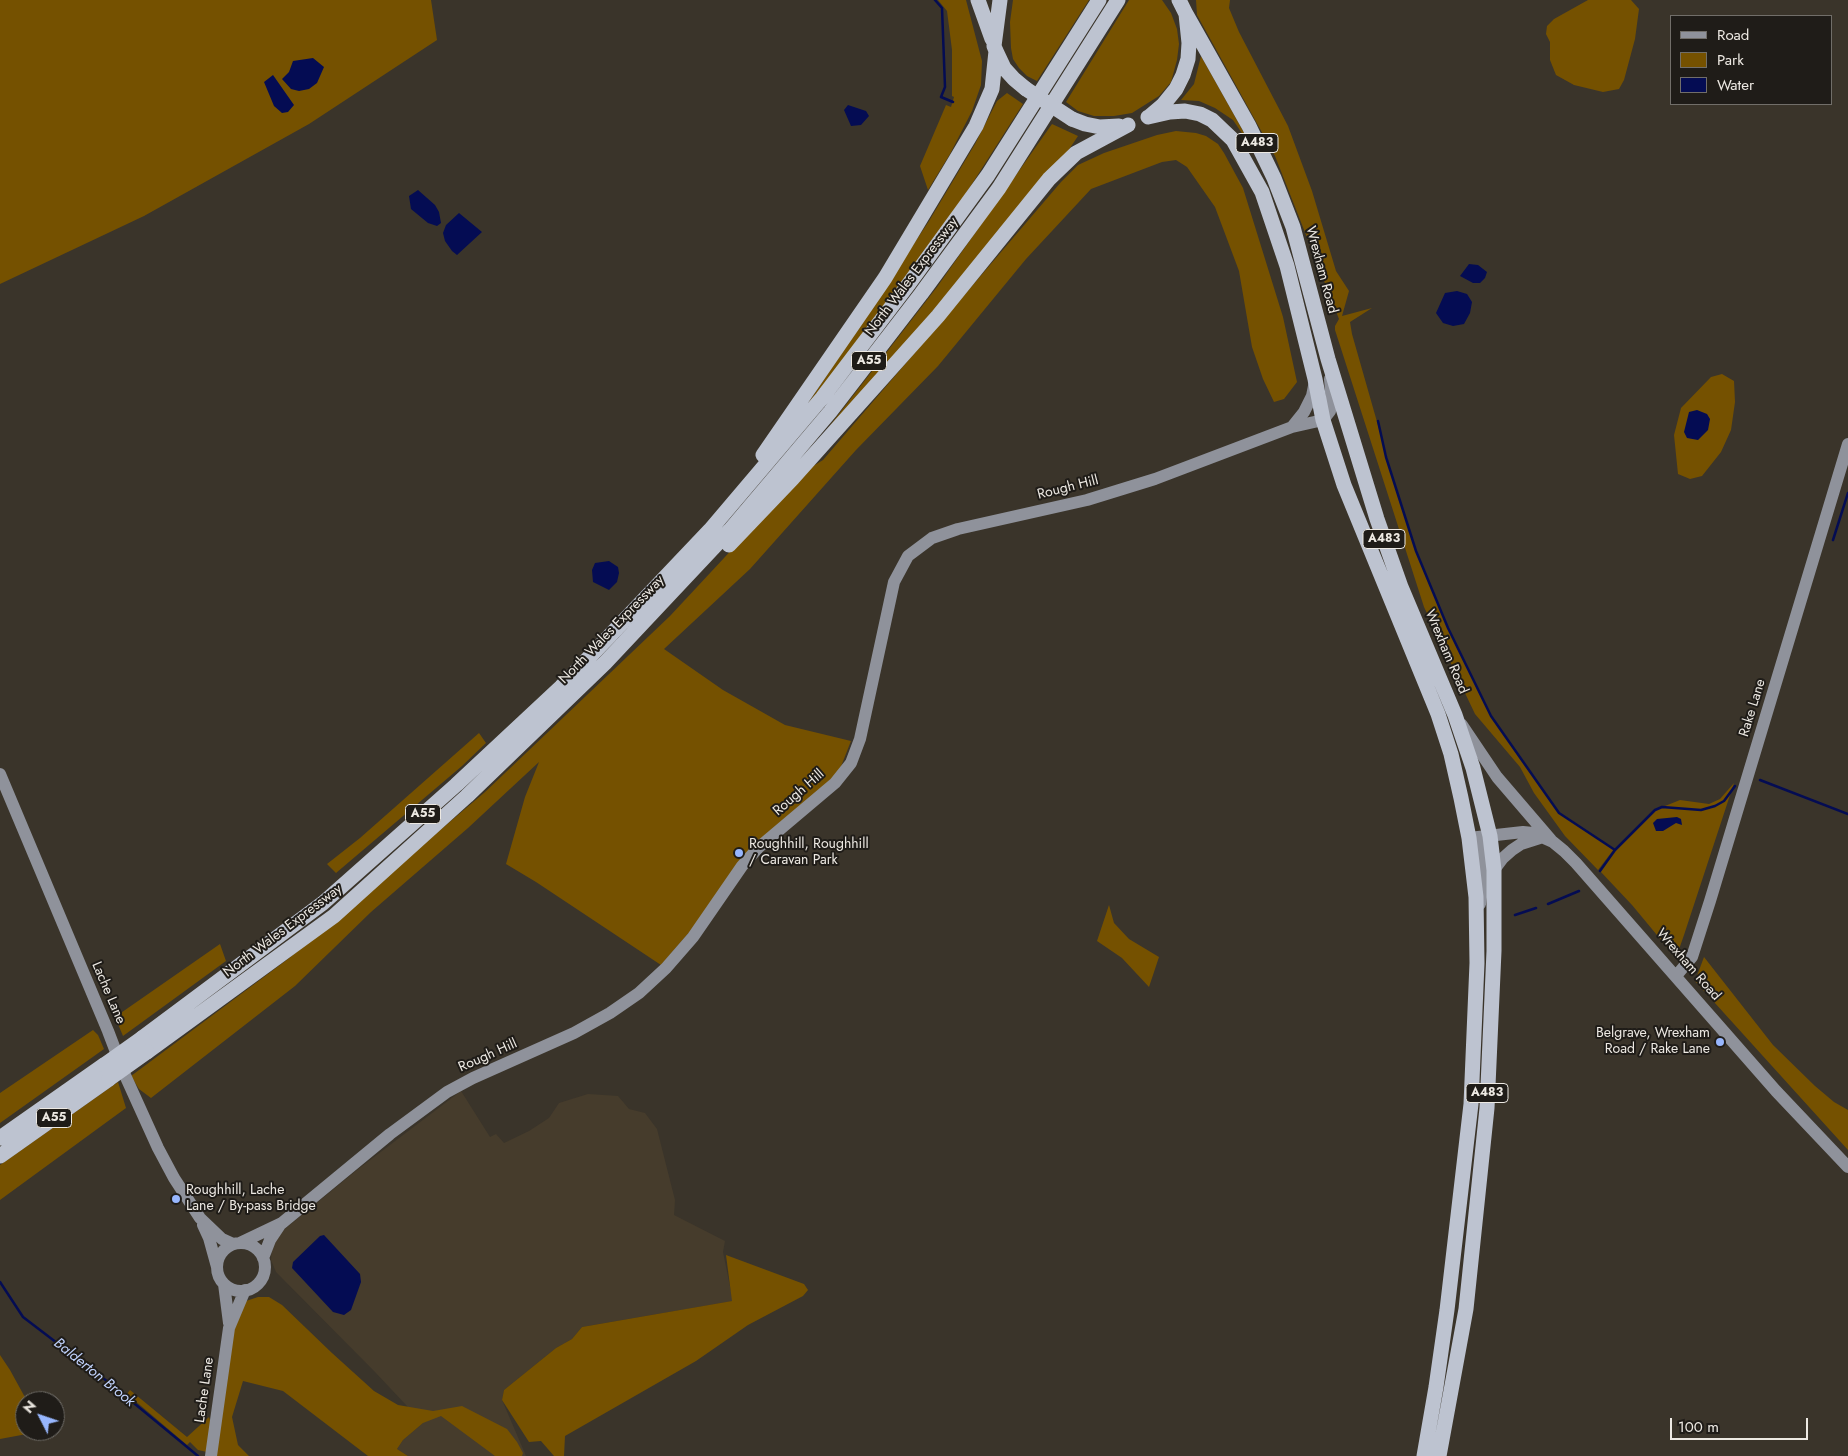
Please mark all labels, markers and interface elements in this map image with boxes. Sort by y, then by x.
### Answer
legend [1670,15,1833,105]
text: Road [1717,24,1749,46]
text: Park [1717,49,1744,71]
text: Water [1717,74,1754,96]
road number: A483 [1236,134,1278,152]
street label: North Wales Expressway [862,214,962,340]
street label: Wrexham Road [1301,224,1341,316]
road number: A55 [852,352,886,371]
street label: Rough Hill [1036,472,1100,504]
road number: A483 [1363,530,1405,548]
street label: North Wales Expressway [556,572,668,688]
street label: Wrexham Road [1421,607,1471,697]
street label: Rake Lane [1736,677,1770,739]
street label: Rough Hill [770,766,828,820]
road number: A55 [406,804,440,824]
place label: Roughhill, Roughhill / Caravan Park [749,837,869,870]
marker: Roughhill, Roughhill / Caravan Park [733,847,745,859]
street label: North Wales Expressway [220,881,346,981]
street label: Wrexham Road [1652,926,1724,1004]
street label: Lache Lane [87,959,129,1027]
place label: Belgrave, Wrexham Road / Rake Lane [1596,1026,1710,1058]
street label: Rough Hill [456,1036,520,1076]
marker: Belgrave, Wrexham Road / Rake Lane [1714,1036,1726,1048]
road number: A483 [1466,1084,1508,1102]
road number: A55 [36,1108,72,1128]
place label: Roughhill, Lache Lane / By-pass Bridge [186,1183,316,1216]
marker: Roughhill, Lache Lane / By-pass Bridge [170,1193,182,1205]
water label: Balderton Brook [50,1335,138,1411]
street label: Lache Lane [192,1356,218,1424]
north arrow [15,1391,65,1441]
text: N [18,1396,41,1418]
scale bar [1673,1408,1810,1440]
text: 100 m [1678,1416,1719,1438]

